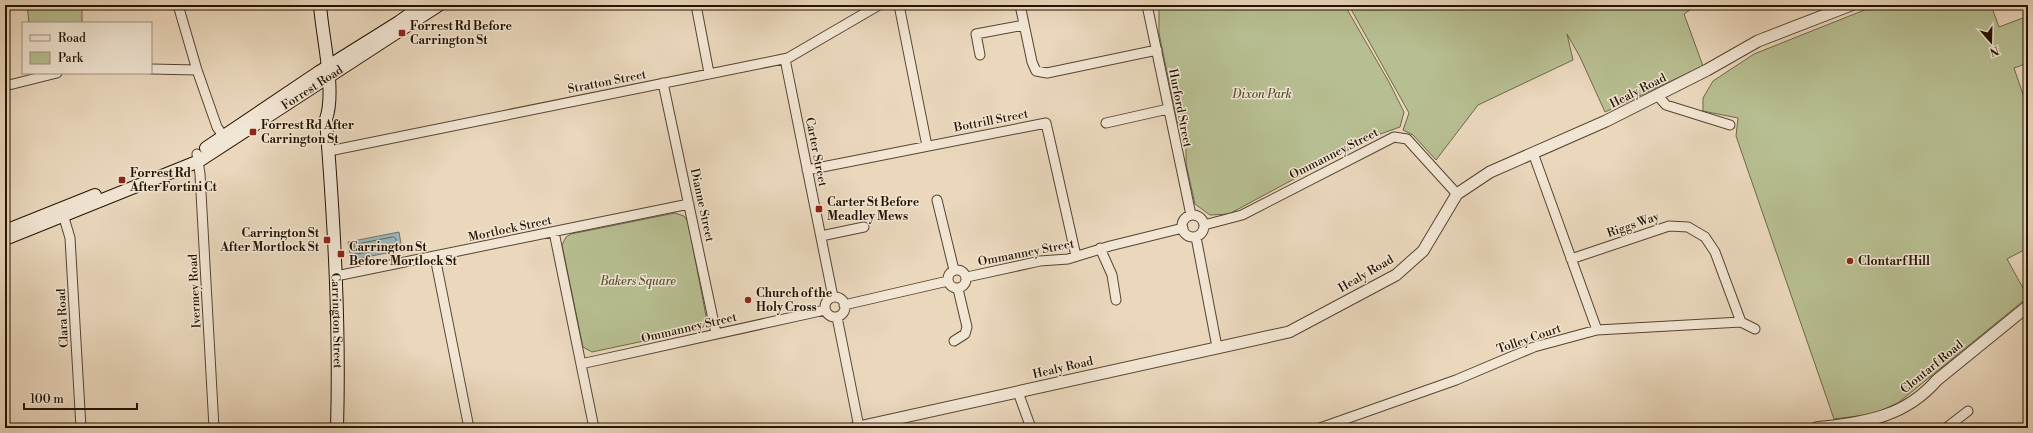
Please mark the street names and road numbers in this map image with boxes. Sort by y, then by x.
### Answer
street label: Forrest Road [279,62,346,113]
street label: Stratton Street [566,67,648,97]
street label: Hurford Street [1165,67,1195,149]
street label: Healy Road [1607,70,1669,112]
street label: Bottrill Street [952,106,1030,136]
street label: Carter Street [802,116,830,189]
street label: Ommanney Street [1287,125,1382,183]
street label: Dianne Street [687,167,717,244]
street label: Riggs Way [1605,209,1661,241]
street label: Mortlock Street [467,213,554,245]
street label: Ommanney Street [977,236,1076,270]
street label: Healy Road [1336,252,1397,296]
street label: Ivermey Road [186,253,204,329]
street label: Carrington Street [328,273,345,369]
street label: Clara Road [54,288,72,348]
street label: Ommanney Street [640,310,739,346]
street label: Tolley Court [1495,321,1564,357]
street label: Clontarf Road [1898,337,1967,397]
street label: Healy Road [1031,354,1095,382]

